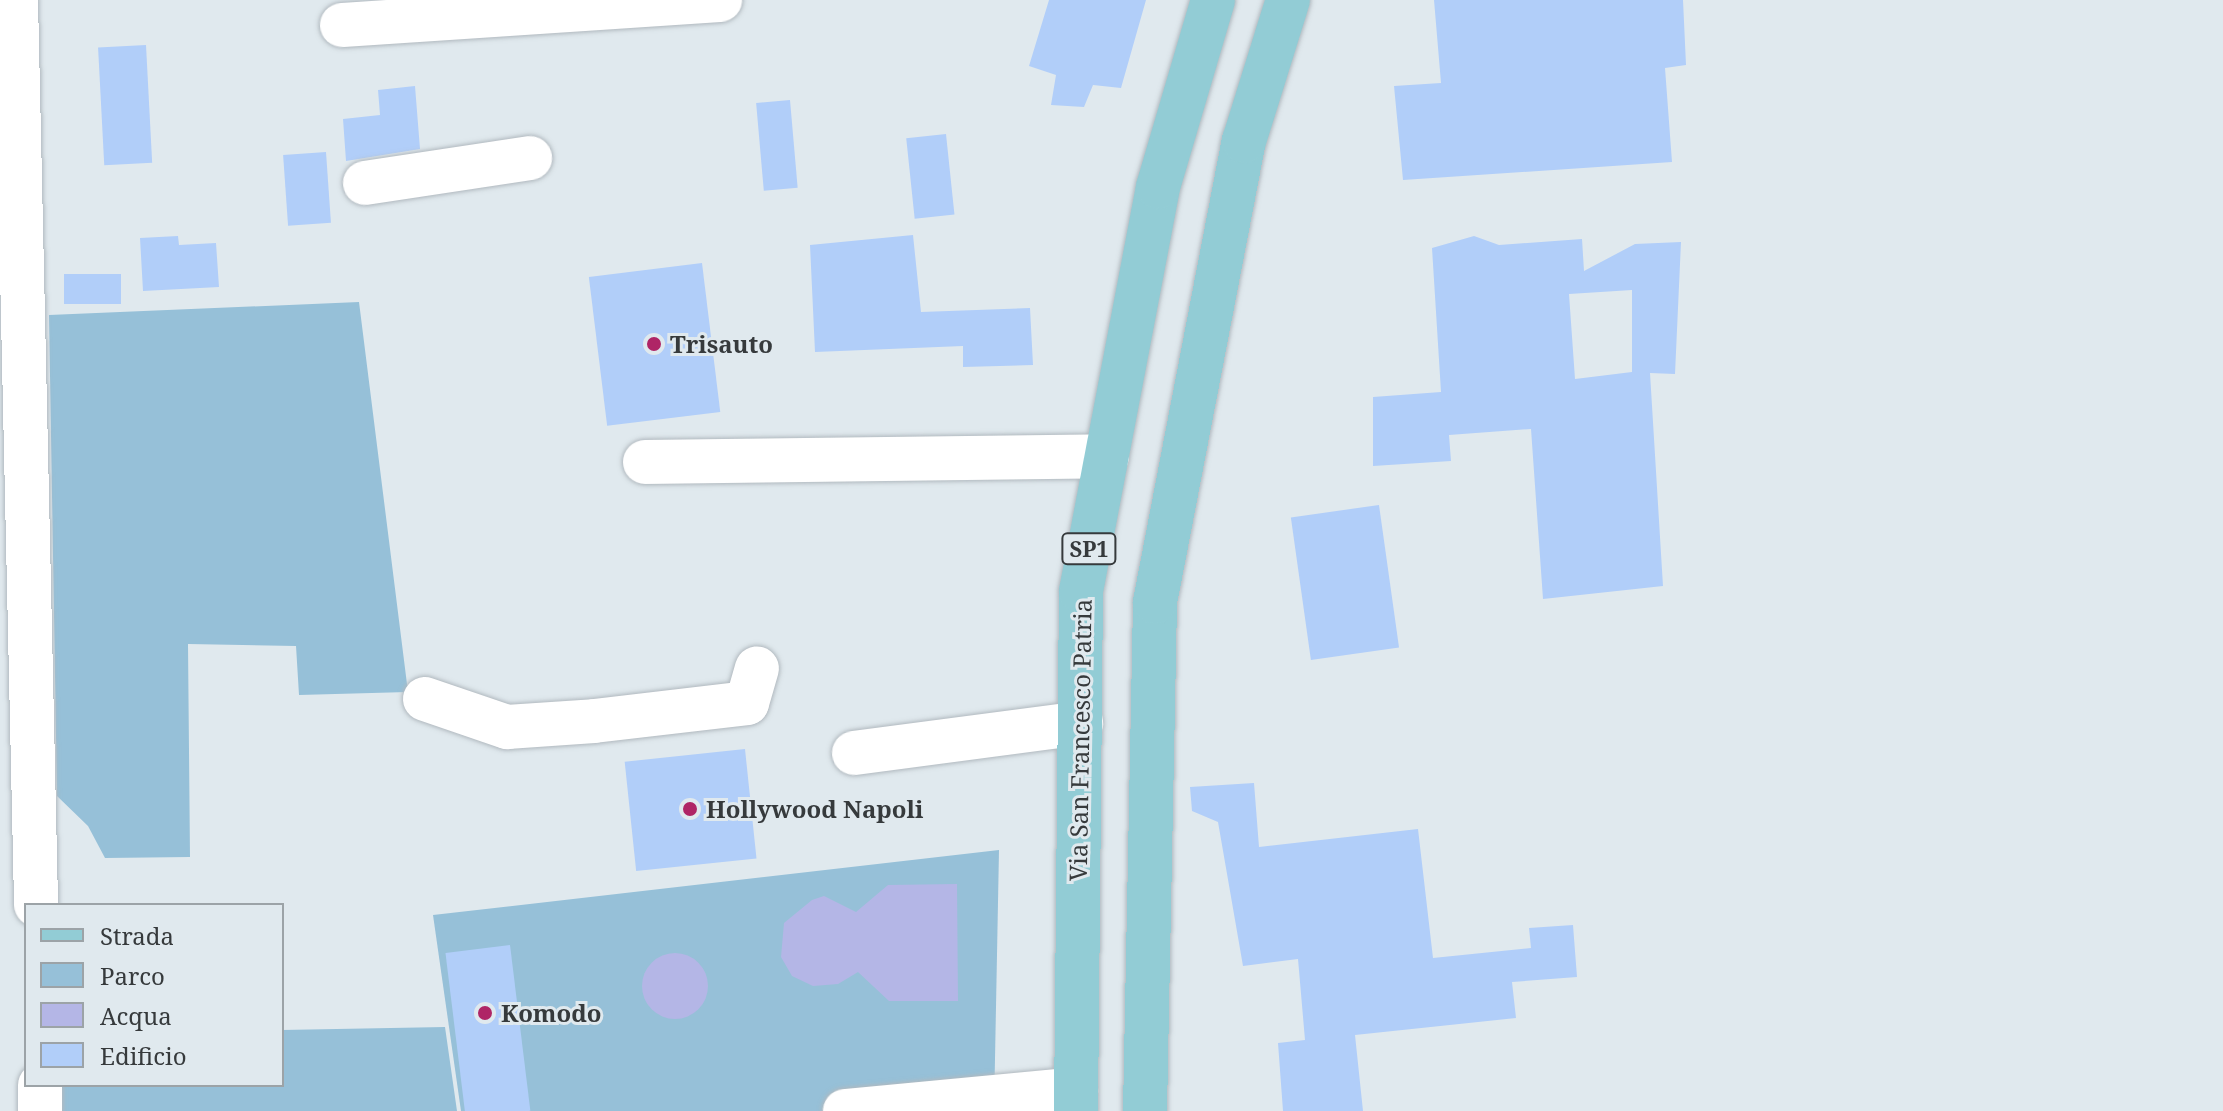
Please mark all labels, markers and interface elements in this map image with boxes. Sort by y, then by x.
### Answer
place label: Trisauto [670,330,773,358]
marker: Trisauto [645,335,663,353]
road number: SP1 [1061,531,1117,567]
street label: Via San Francesco Patria [1063,599,1097,881]
place label: Hollywood Napoli [706,795,923,823]
marker: Hollywood Napoli [681,800,699,818]
legend [24,903,284,1087]
text: Strada [100,919,174,952]
text: Parco [100,959,165,992]
text: Acqua [100,999,172,1032]
place label: Komodo [501,999,602,1027]
marker: Komodo [476,1004,494,1022]
text: Edificio [100,1039,187,1072]

